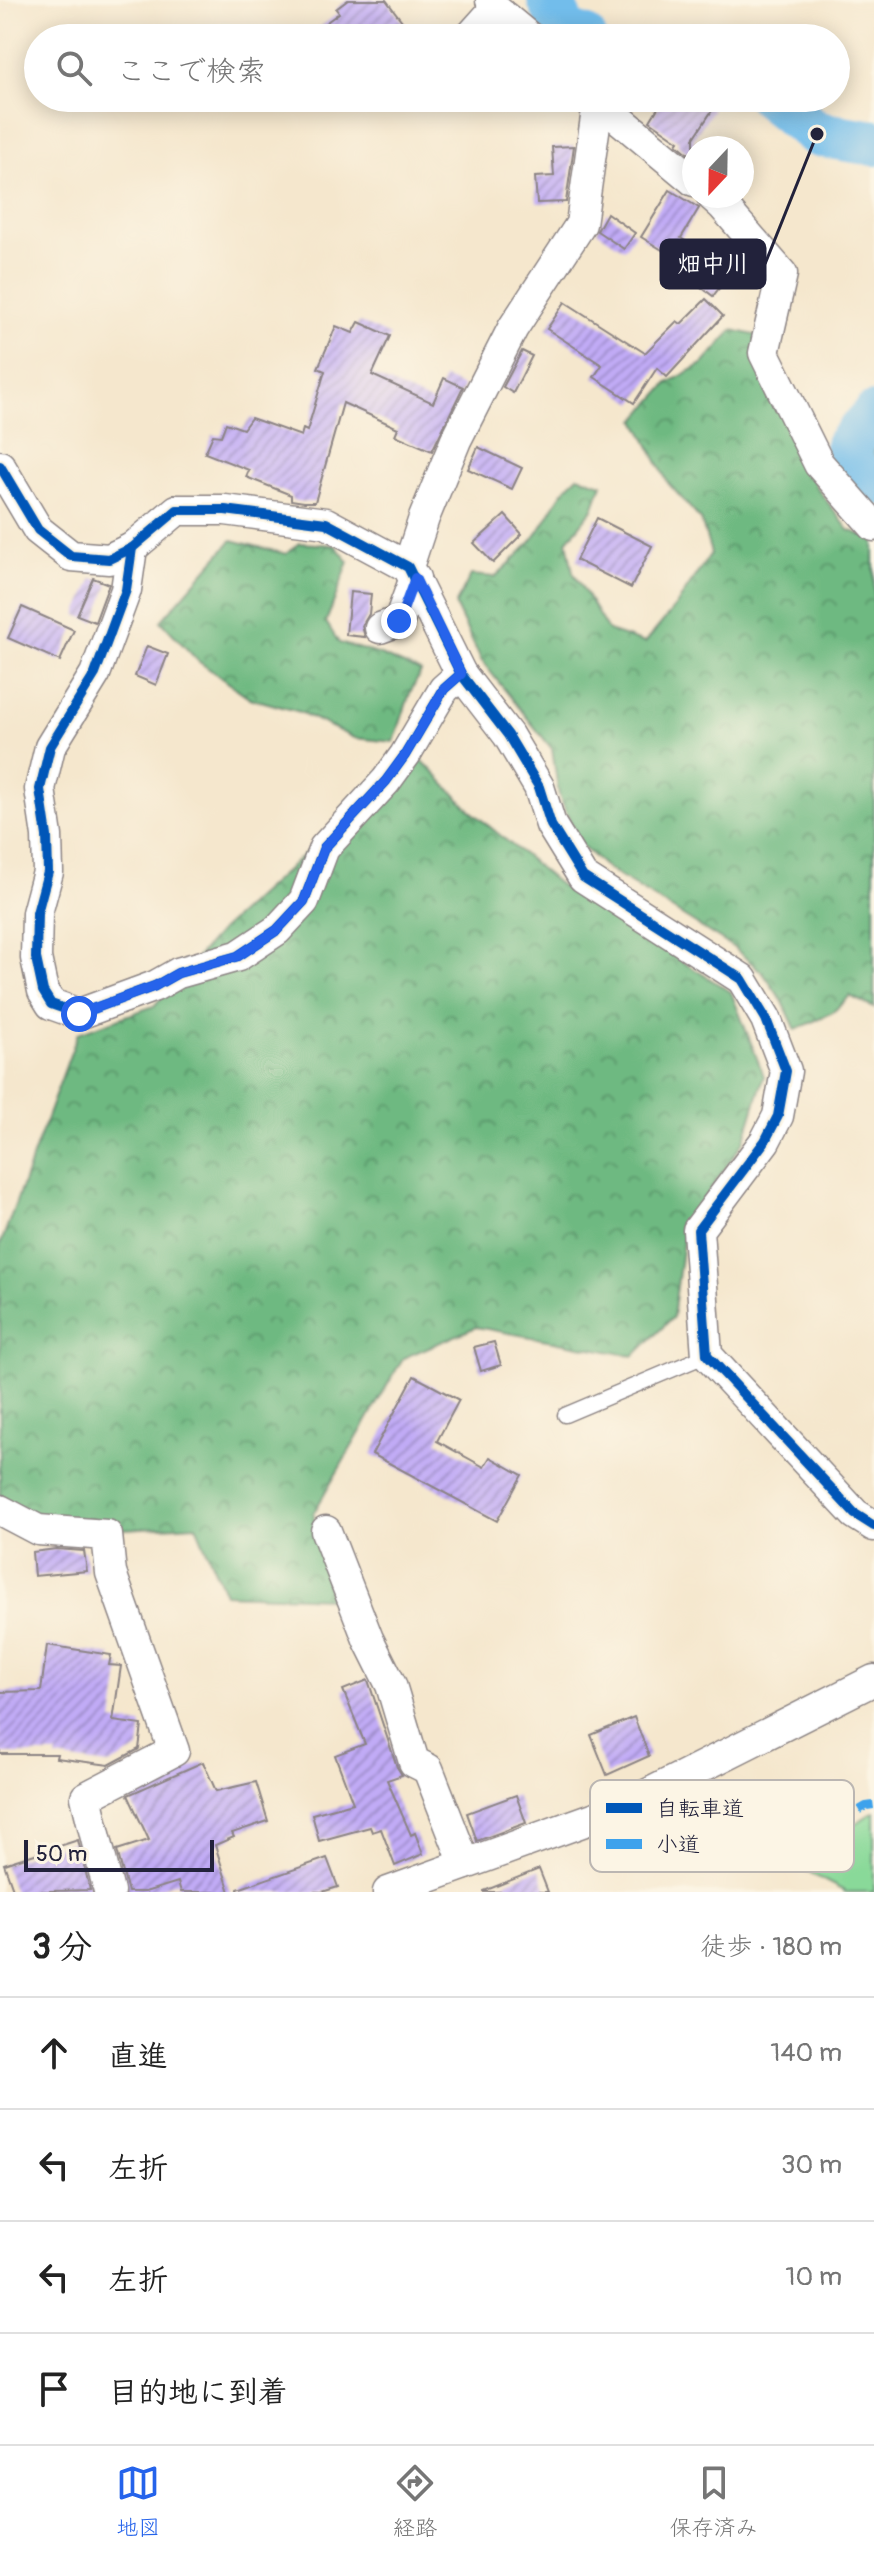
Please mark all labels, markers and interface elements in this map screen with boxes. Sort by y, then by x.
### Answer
search box [24,24,850,112]
icon: search [52,46,96,90]
text: ここで検索 [116,53,266,90]
north arrow [682,136,754,208]
callout: 畑中川 [661,240,765,288]
text: 畑中川 [677,250,749,279]
route end [381,603,417,639]
route start [61,996,97,1032]
legend [590,1780,854,1872]
text: 自転車道 [656,1795,744,1823]
text: 小道 [656,1831,700,1859]
scale bar [24,1836,214,1872]
text: 50 m [36,1840,87,1868]
text: 3 分 [32,1926,92,1969]
text: 徒歩 · 180 m [701,1931,842,1963]
icon: ahead [32,2031,76,2075]
text: 140 m [770,2037,842,2069]
text: 直進 [108,2038,168,2075]
icon: left [32,2143,76,2187]
text: 30 m [781,2149,842,2181]
text: 左折 [108,2150,168,2187]
icon: left [32,2255,76,2299]
text: 10 m [785,2261,842,2293]
text: 左折 [108,2262,168,2299]
icon: arrive [32,2367,76,2411]
text: 目的地に到着 [108,2374,288,2411]
tab: 地図 [116,2461,160,2542]
tab: 経路 [393,2461,437,2542]
tab: 保存済み [670,2461,758,2542]

